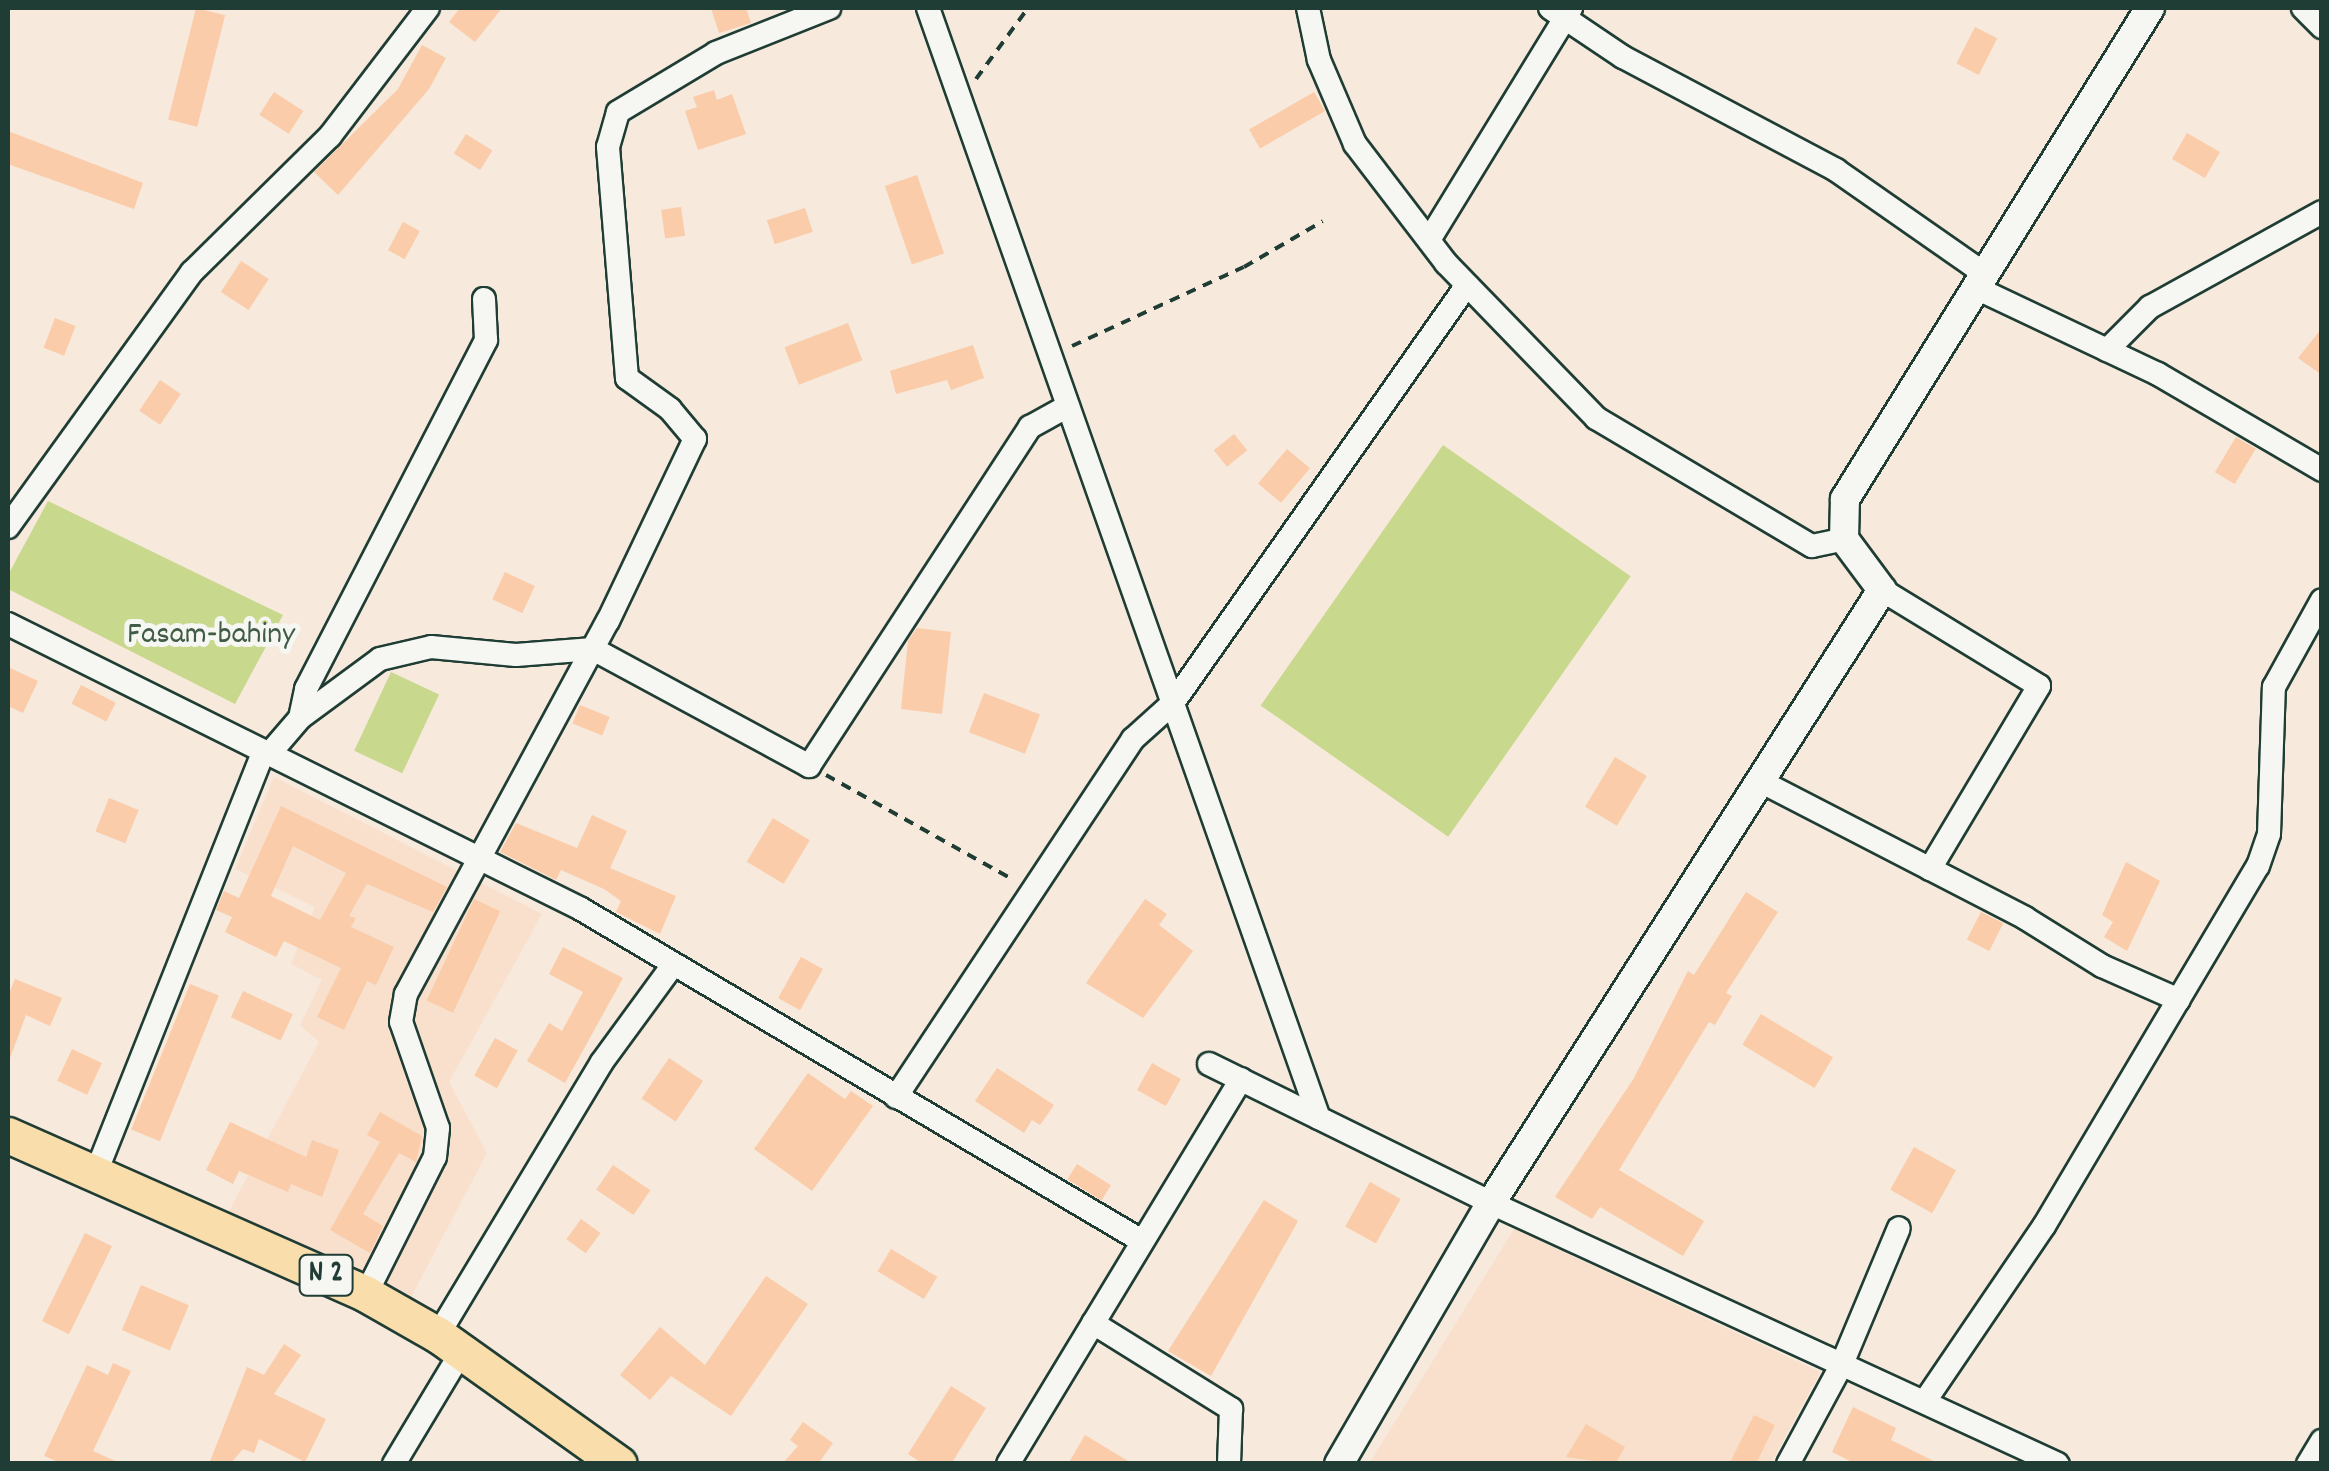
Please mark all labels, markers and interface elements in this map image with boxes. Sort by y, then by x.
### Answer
park label: Fasam-bahiny [127,617,295,655]
road number: N 2 [298,1250,354,1300]

